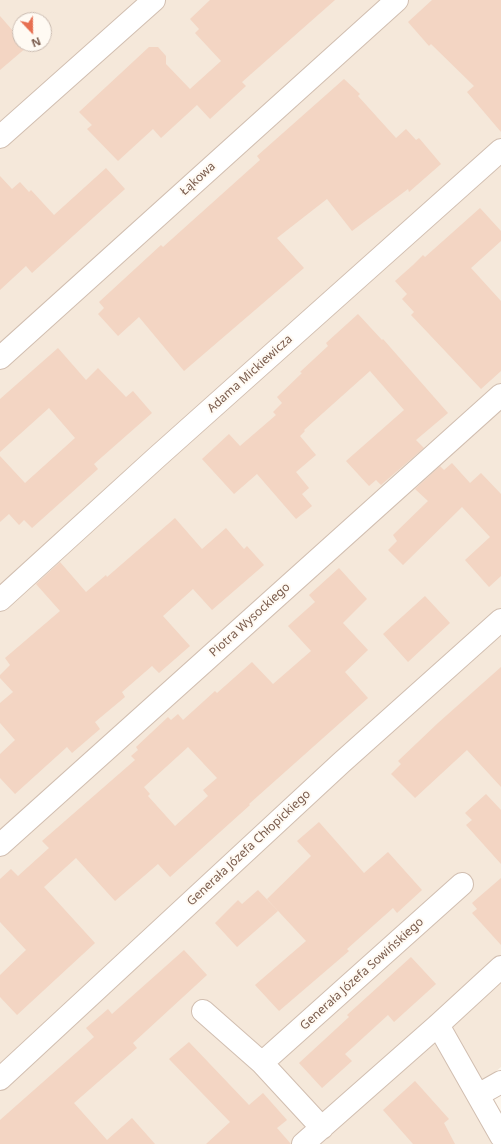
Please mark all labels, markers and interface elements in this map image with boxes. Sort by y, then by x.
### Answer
north arrow [12,12,52,52]
text: N [29,34,43,51]
street label: Łąkowa [177,159,219,199]
street label: Adama Mickiewicza [205,332,295,416]
street label: Piotra Wysockiego [207,580,293,660]
street label: Generała Józefa Chłopickiego [184,787,314,909]
street label: Generała Józefa Sowińskiego [297,915,427,1033]

